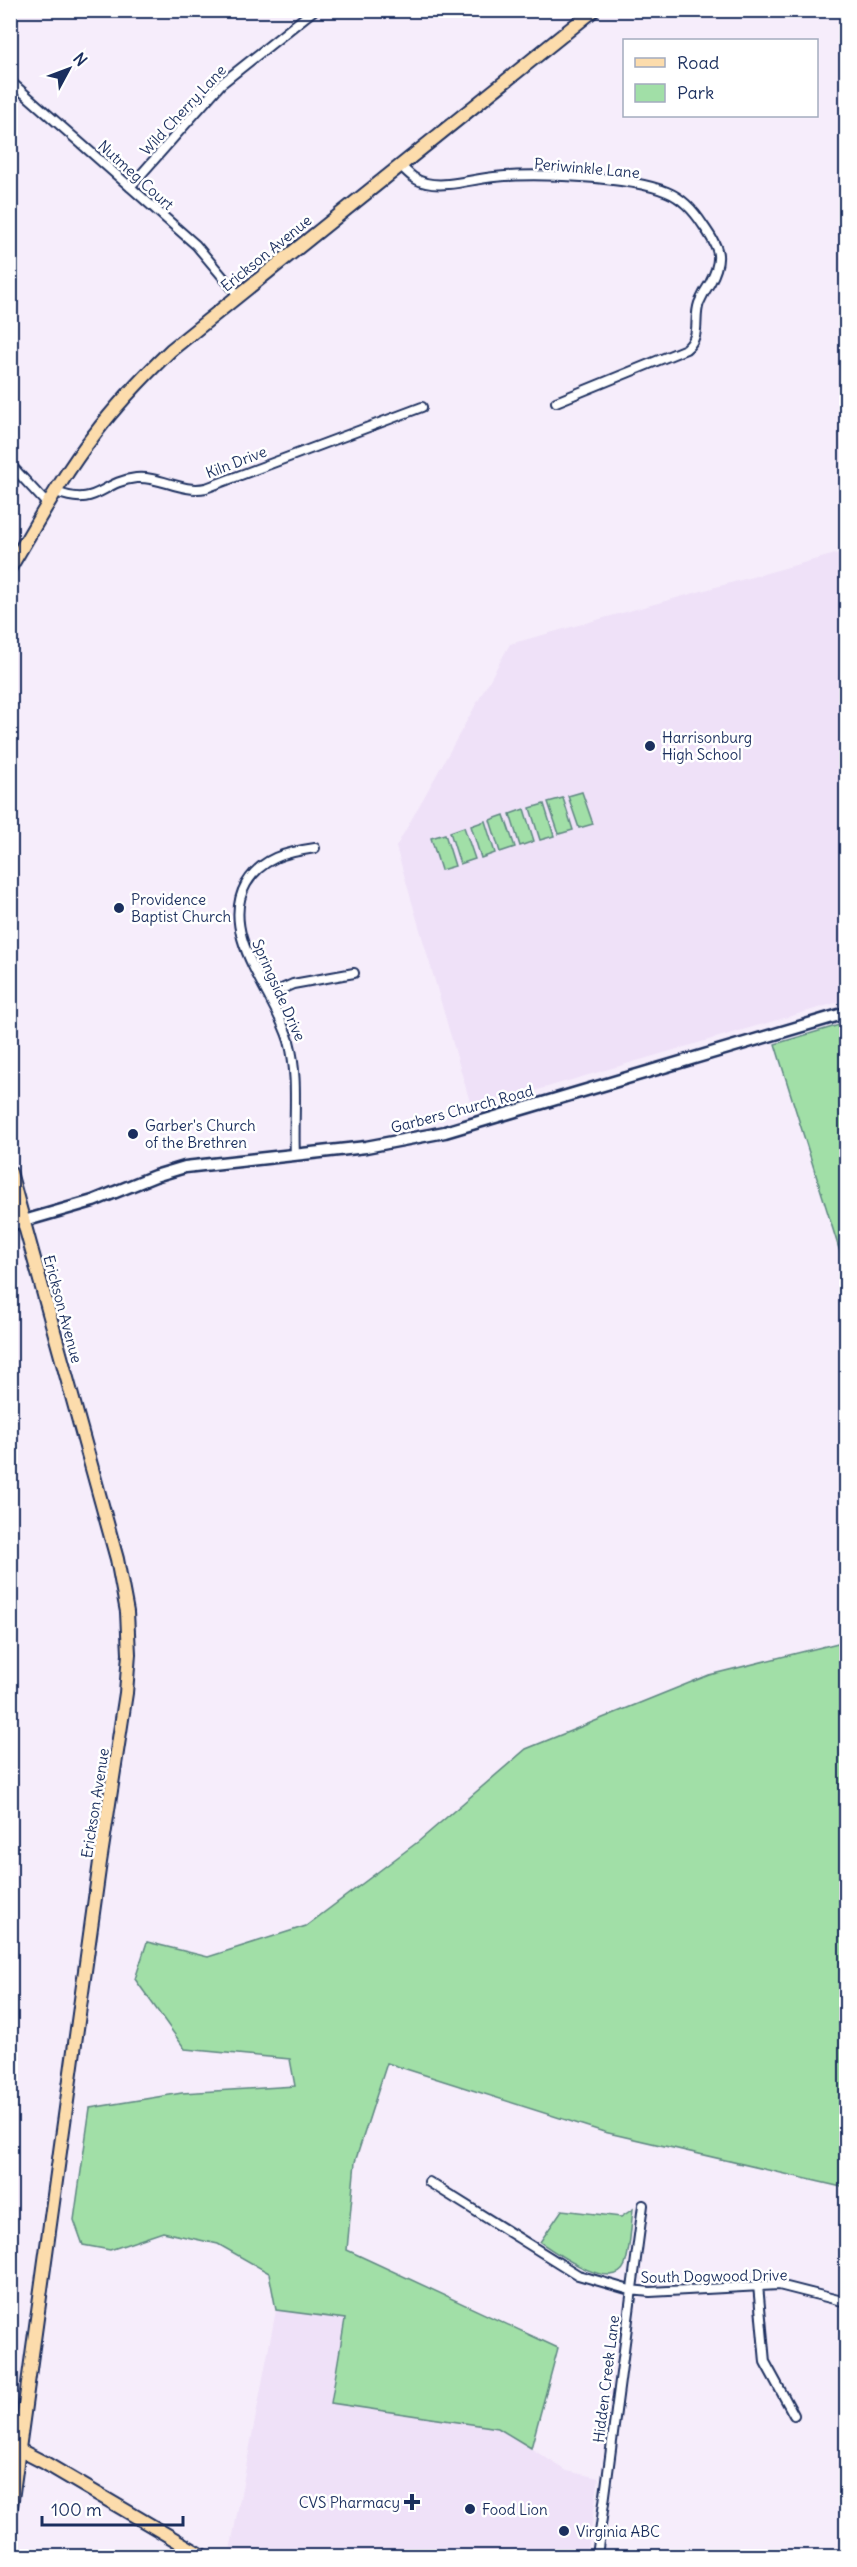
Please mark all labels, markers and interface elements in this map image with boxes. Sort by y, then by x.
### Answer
north arrow [39,39,99,99]
legend [623,39,818,117]
text: N [69,48,91,70]
text: Road [677,51,720,74]
street label: Wild Cherry Lane [136,61,230,159]
text: Park [677,81,714,104]
street label: Nutmeg Court [94,136,178,214]
street label: Periwinkle Lane [533,154,641,182]
street label: Erickson Avenue [217,211,315,295]
street label: Kiln Drive [203,442,269,482]
place label: Harrisonburg High School [662,728,752,764]
marker: Harrisonburg High School [643,739,657,753]
place label: Providence Baptist Church [131,890,232,926]
marker: Providence Baptist Church [112,901,126,915]
street label: Springside Drive [248,936,310,1044]
street label: Garbers Church Road [389,1081,535,1137]
place label: Garber's Church of the Brethren [145,1116,256,1152]
marker: Garber's Church of the Brethren [126,1127,140,1141]
street label: Erickson Avenue [39,1253,87,1365]
street label: Erickson Avenue [77,1747,113,1859]
street label: South Dogwood Drive [640,2265,788,2287]
street label: Hidden Creek Lane [589,2314,623,2444]
scale bar [42,2489,183,2527]
place label: CVS Pharmacy [299,2493,400,2512]
marker: CVS Pharmacy [405,2495,419,2509]
text: 100 m [51,2498,102,2521]
place label: Food Lion [482,2500,548,2519]
marker: Food Lion [463,2502,477,2516]
place label: Virginia ABC [576,2522,660,2541]
marker: Virginia ABC [557,2524,571,2538]

